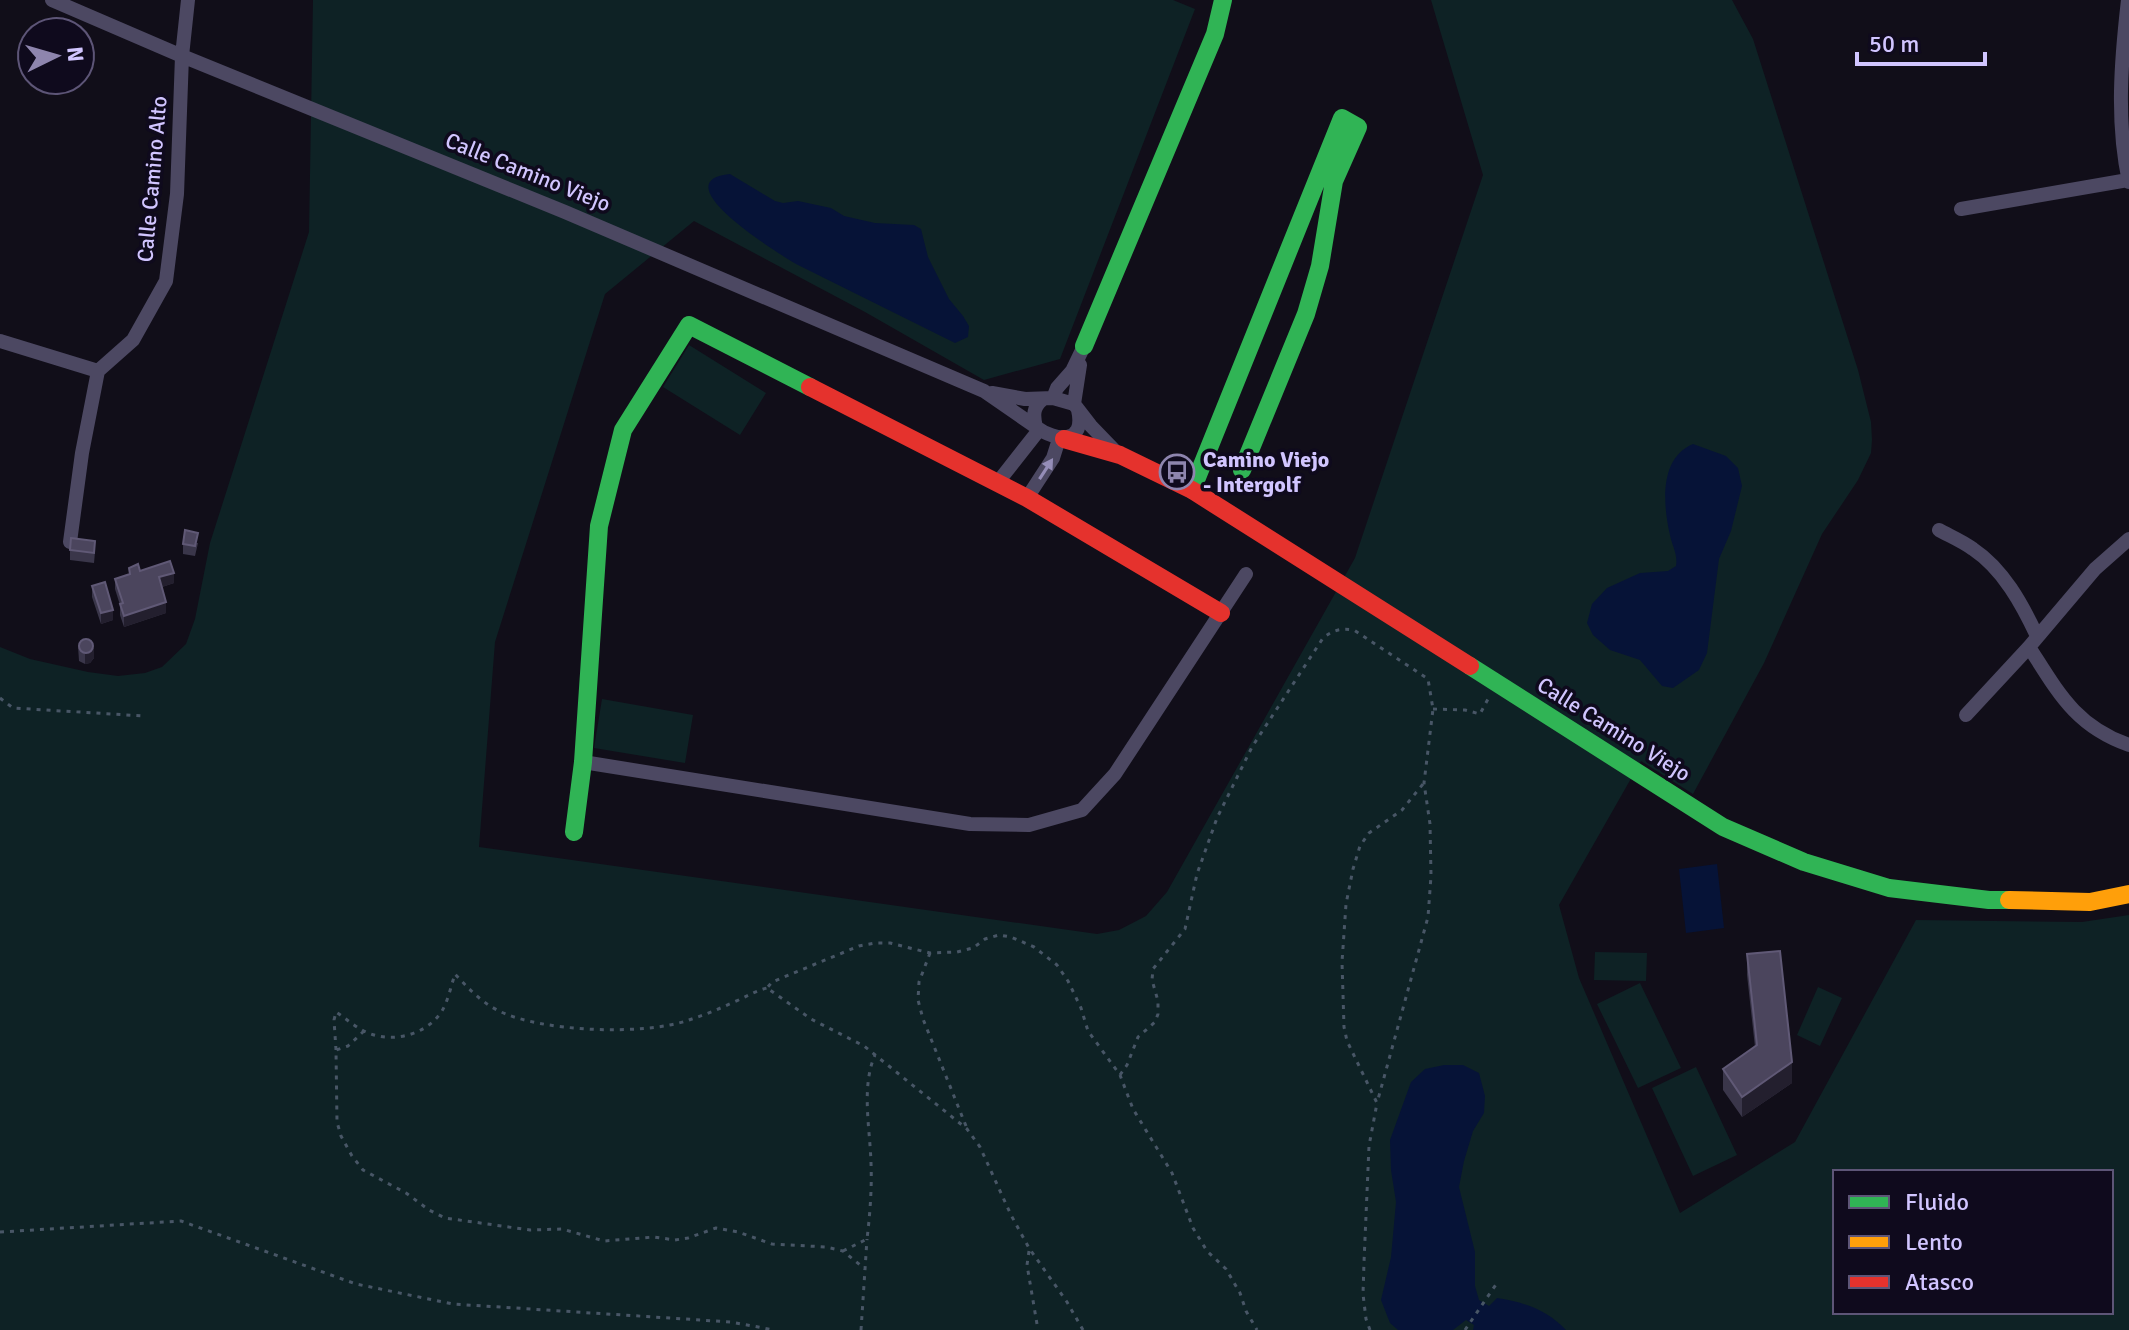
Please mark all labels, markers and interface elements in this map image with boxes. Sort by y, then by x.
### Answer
north arrow [16,16,96,96]
scale bar [1857,16,1985,66]
text: 50 m [1869,29,1919,59]
text: N [61,45,90,63]
street label: Calle Camino Alto [131,95,173,263]
street label: Calle Camino Viejo [441,127,615,217]
place label: Camino Viejo - Intergolf [1203,446,1329,498]
bus stop icon: Camino Viejo - Intergolf [1158,453,1196,491]
one-way arrow [1038,459,1053,480]
street label: Calle Camino Viejo [1532,671,1696,787]
legend [1833,1170,2113,1314]
text: Fluido [1905,1187,1969,1217]
text: Lento [1905,1227,1963,1257]
text: Atasco [1905,1267,1974,1297]

